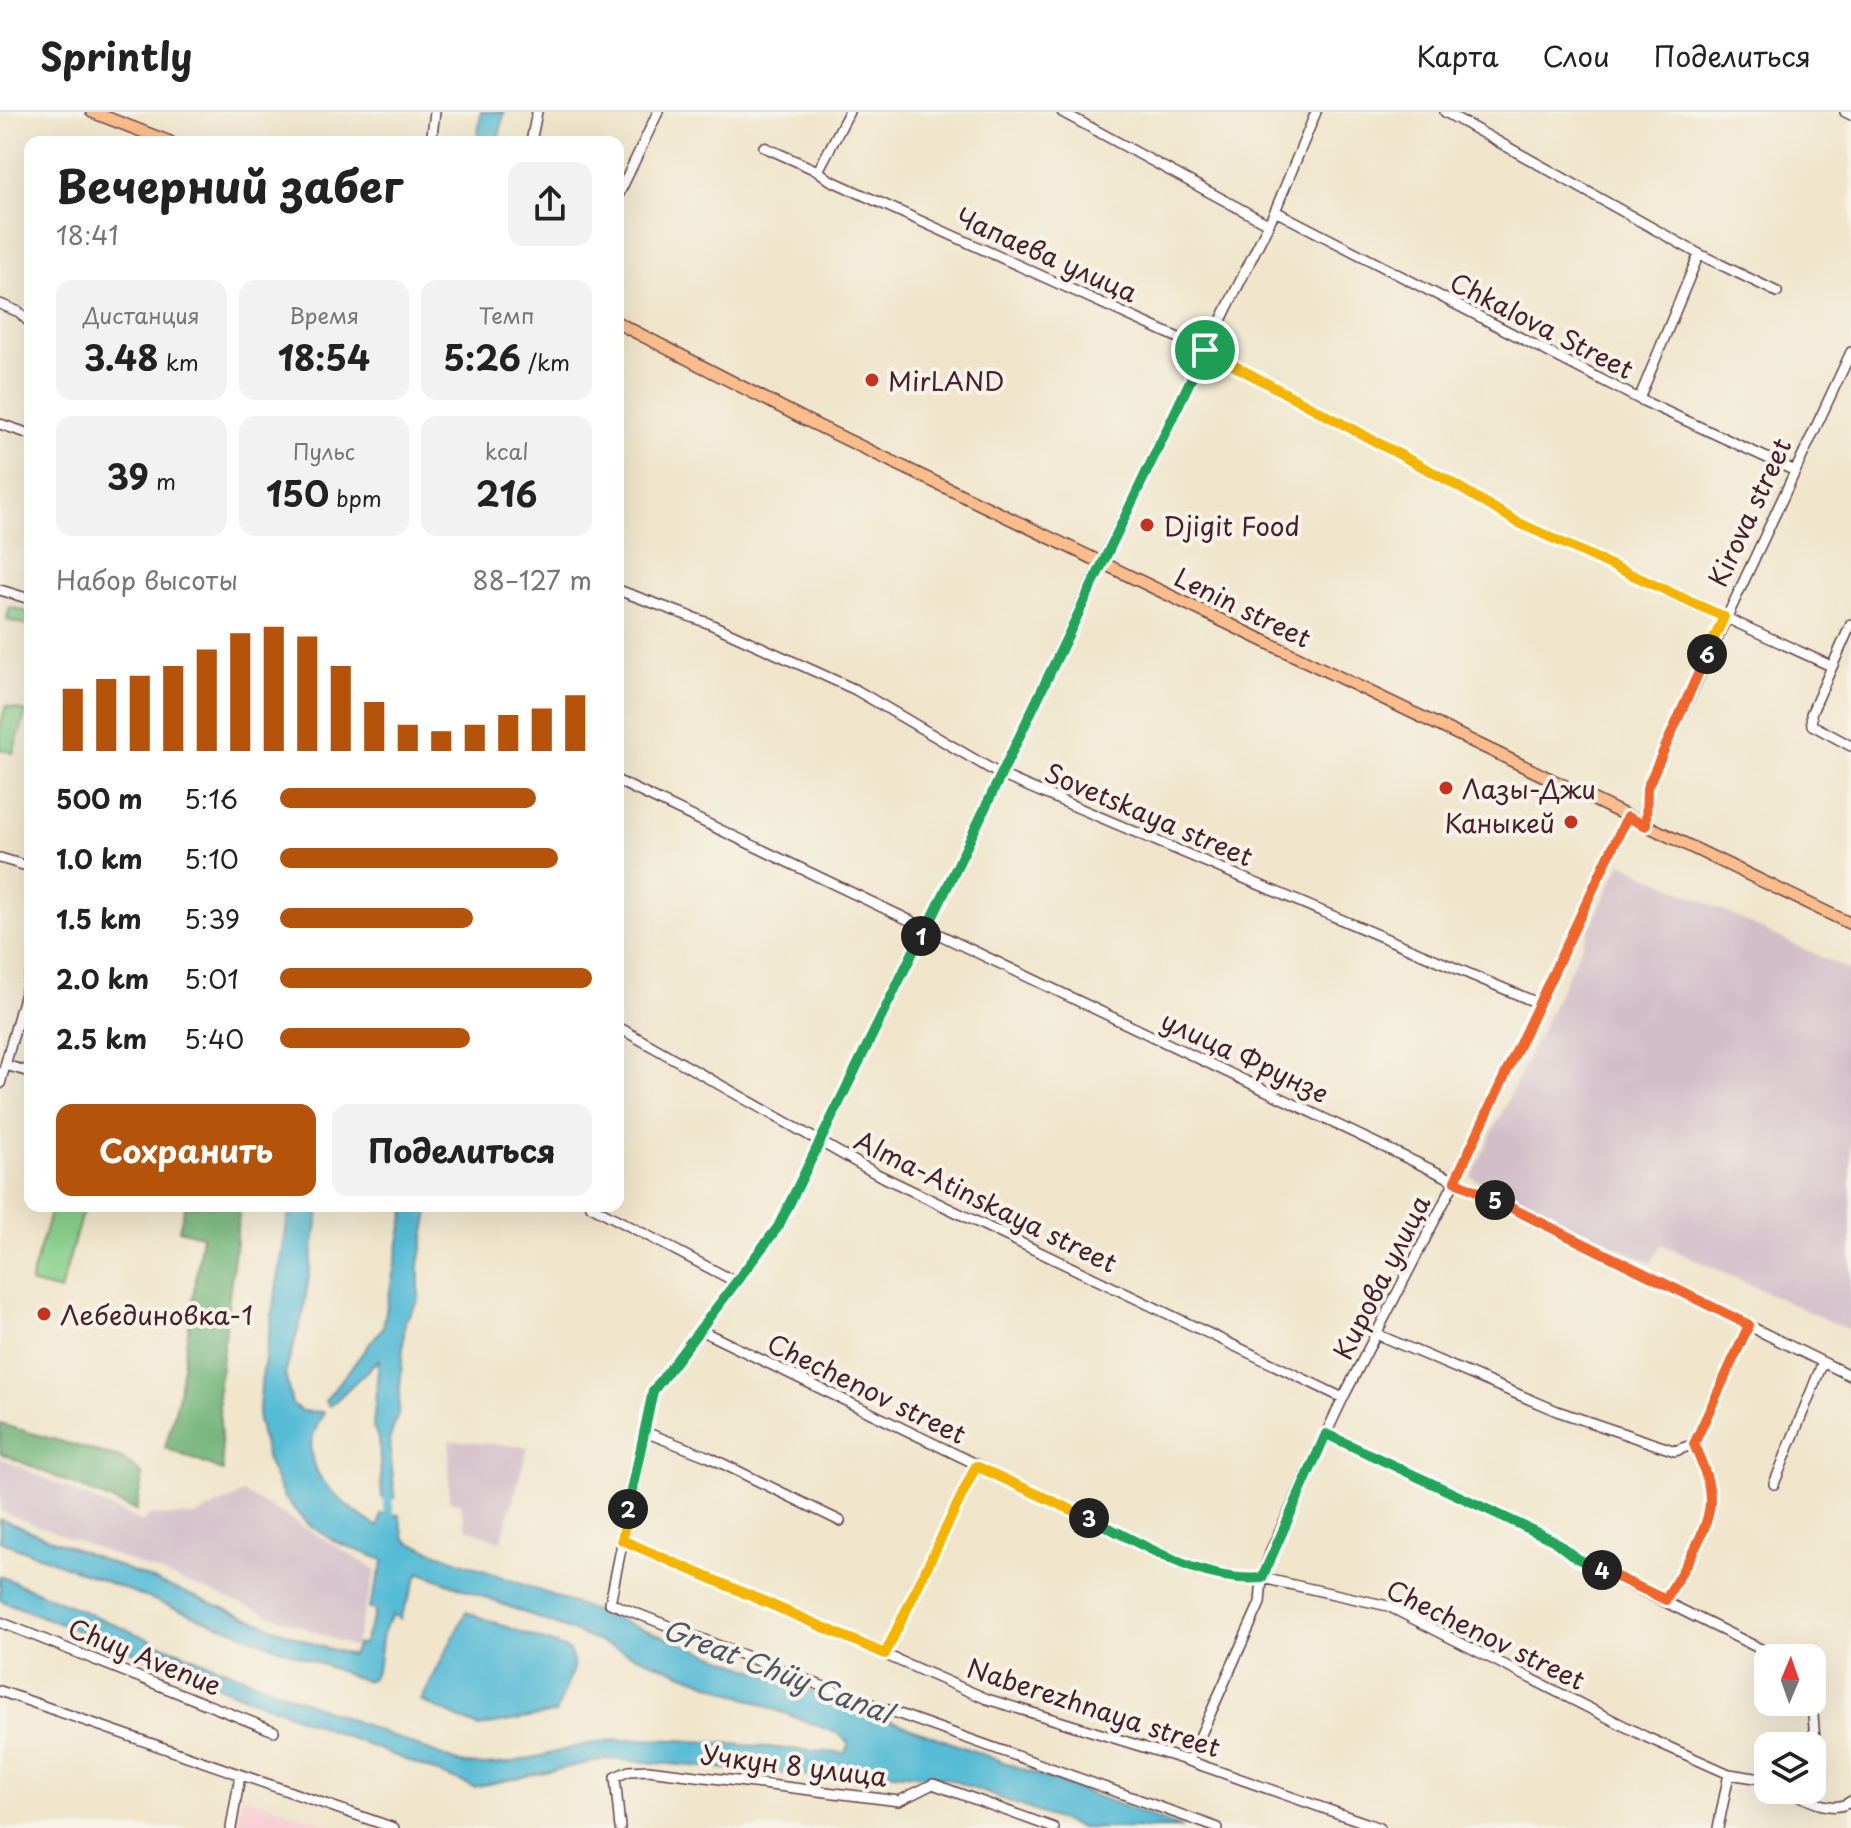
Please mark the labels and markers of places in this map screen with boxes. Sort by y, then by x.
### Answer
pin [1171,316,1239,384]
place label: MirLAND [888,361,1005,400]
marker: MirLAND [863,371,881,389]
place label: Djigit Food [1163,506,1300,545]
marker: Djigit Food [1138,516,1156,534]
pin: 6 [1687,634,1727,674]
place label: Лазы-Джи [1462,769,1596,808]
marker: Лазы-Джи [1437,779,1455,797]
place label: Каныкей [1444,803,1555,842]
marker: Каныкей [1562,813,1580,831]
pin: 1 [901,916,941,956]
pin: 5 [1475,1180,1515,1220]
place label: Лебединовка-1 [60,1295,253,1334]
marker: Лебединовка-1 [35,1305,53,1323]
pin: 2 [608,1489,648,1529]
pin: 3 [1069,1498,1109,1538]
pin: 4 [1582,1550,1622,1590]

